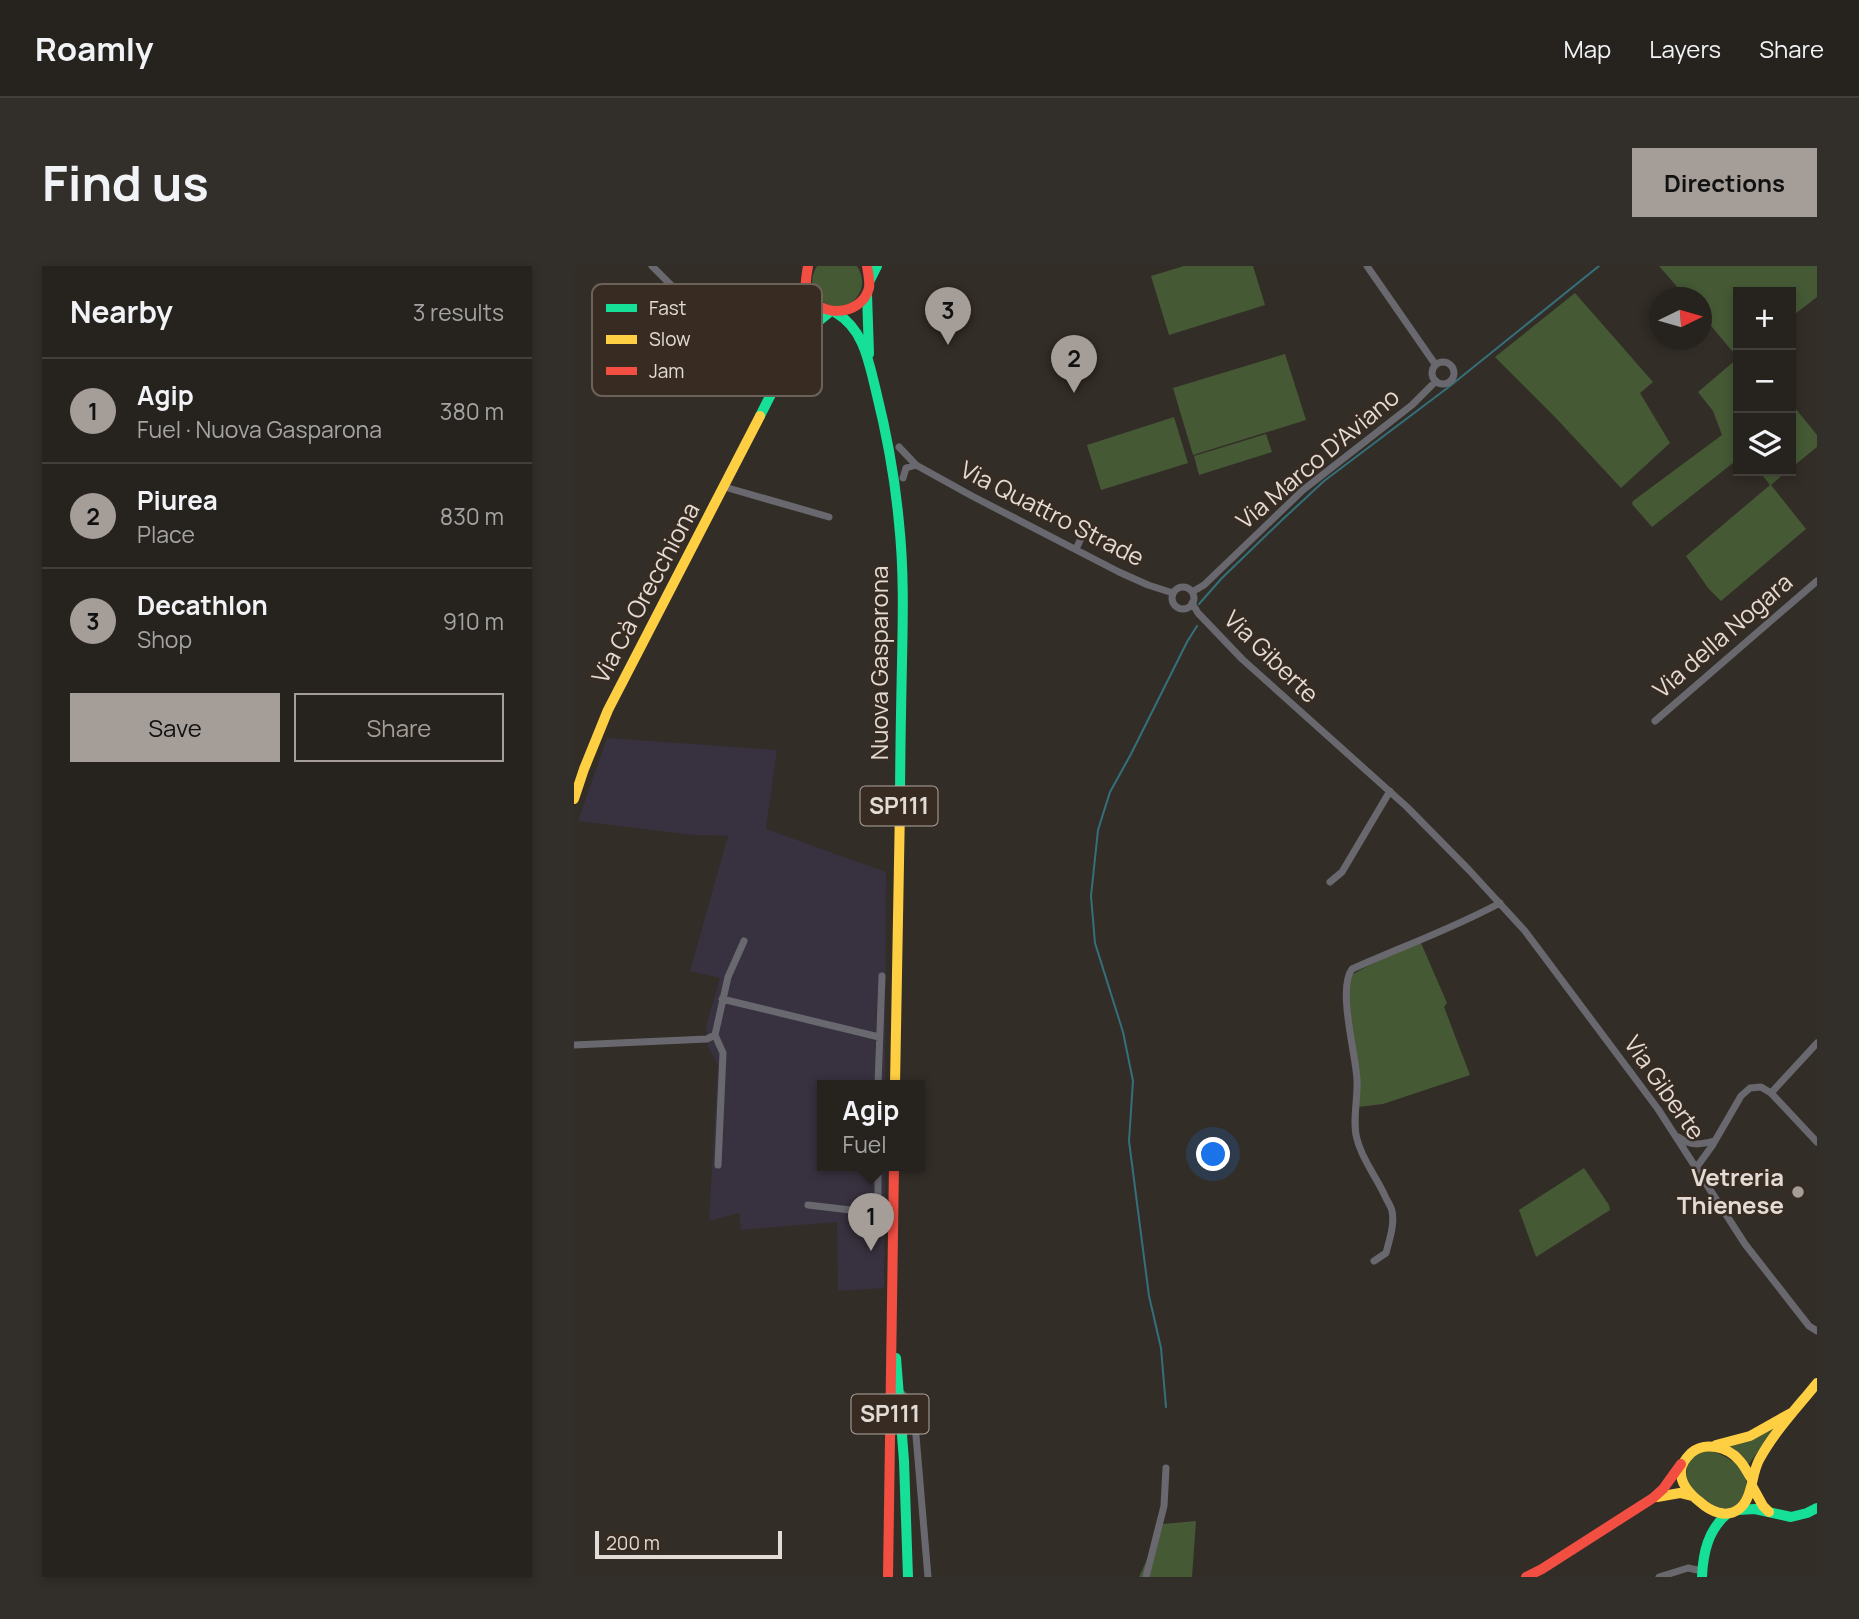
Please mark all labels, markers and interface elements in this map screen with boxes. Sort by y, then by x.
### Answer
text: Roamly [35,26,154,71]
text: Map [1564,32,1611,65]
text: Layers [1649,32,1721,65]
text: Share [1759,32,1824,65]
button: Directions [1632,148,1817,217]
text: Find us [42,149,209,216]
legend [592,284,822,396]
pin: 3 [925,287,971,345]
north arrow [1649,287,1712,350]
map controls [1733,287,1796,476]
button: + [1733,287,1796,350]
text: Nearby [70,291,173,332]
text: Fast [649,295,686,321]
text: 3 results [413,296,504,328]
text: Slow [649,326,691,352]
pin: 2 [1051,335,1097,393]
button: − [1733,350,1796,413]
text: Jam [649,358,684,384]
text: Agip [137,377,194,413]
street label: Via Marco D'Aviano [1228,380,1406,536]
text: 1 [88,395,98,427]
text: 380 m [440,395,504,427]
text: Fuel · Nuova Gasparona [137,413,382,445]
button: layers [1733,413,1796,476]
street label: Via Quattro Strade [955,452,1150,573]
text: Piurea [137,482,218,518]
street label: Via Cà Orecchiona [583,496,706,689]
text: 2 [86,500,100,532]
text: 830 m [440,500,504,532]
text: Place [137,518,195,550]
street label: Via della Nogara [1645,565,1799,705]
street label: Nuova Gasparona [862,566,895,760]
text: Decathlon [137,587,268,623]
street label: Via Giberte [1217,602,1327,710]
text: 3 [86,605,100,637]
text: 910 m [443,605,504,637]
text: Shop [137,623,192,655]
button: Save [70,693,280,762]
button: Share [294,693,504,762]
road number: SP111 [860,786,938,826]
street label: Via Giberte [1617,1028,1713,1146]
popup [817,1080,925,1171]
text: Agip [843,1092,899,1128]
text: Fuel [843,1128,887,1160]
your location [1196,1137,1230,1171]
place label: Vetreria Thienese [1677,1160,1784,1221]
marker: Vetreria Thienese [1790,1184,1806,1200]
pin: 1 [848,1193,894,1251]
road number: SP111 [852,1394,928,1434]
scale bar [595,1528,782,1560]
text: 200 m [606,1530,660,1556]

